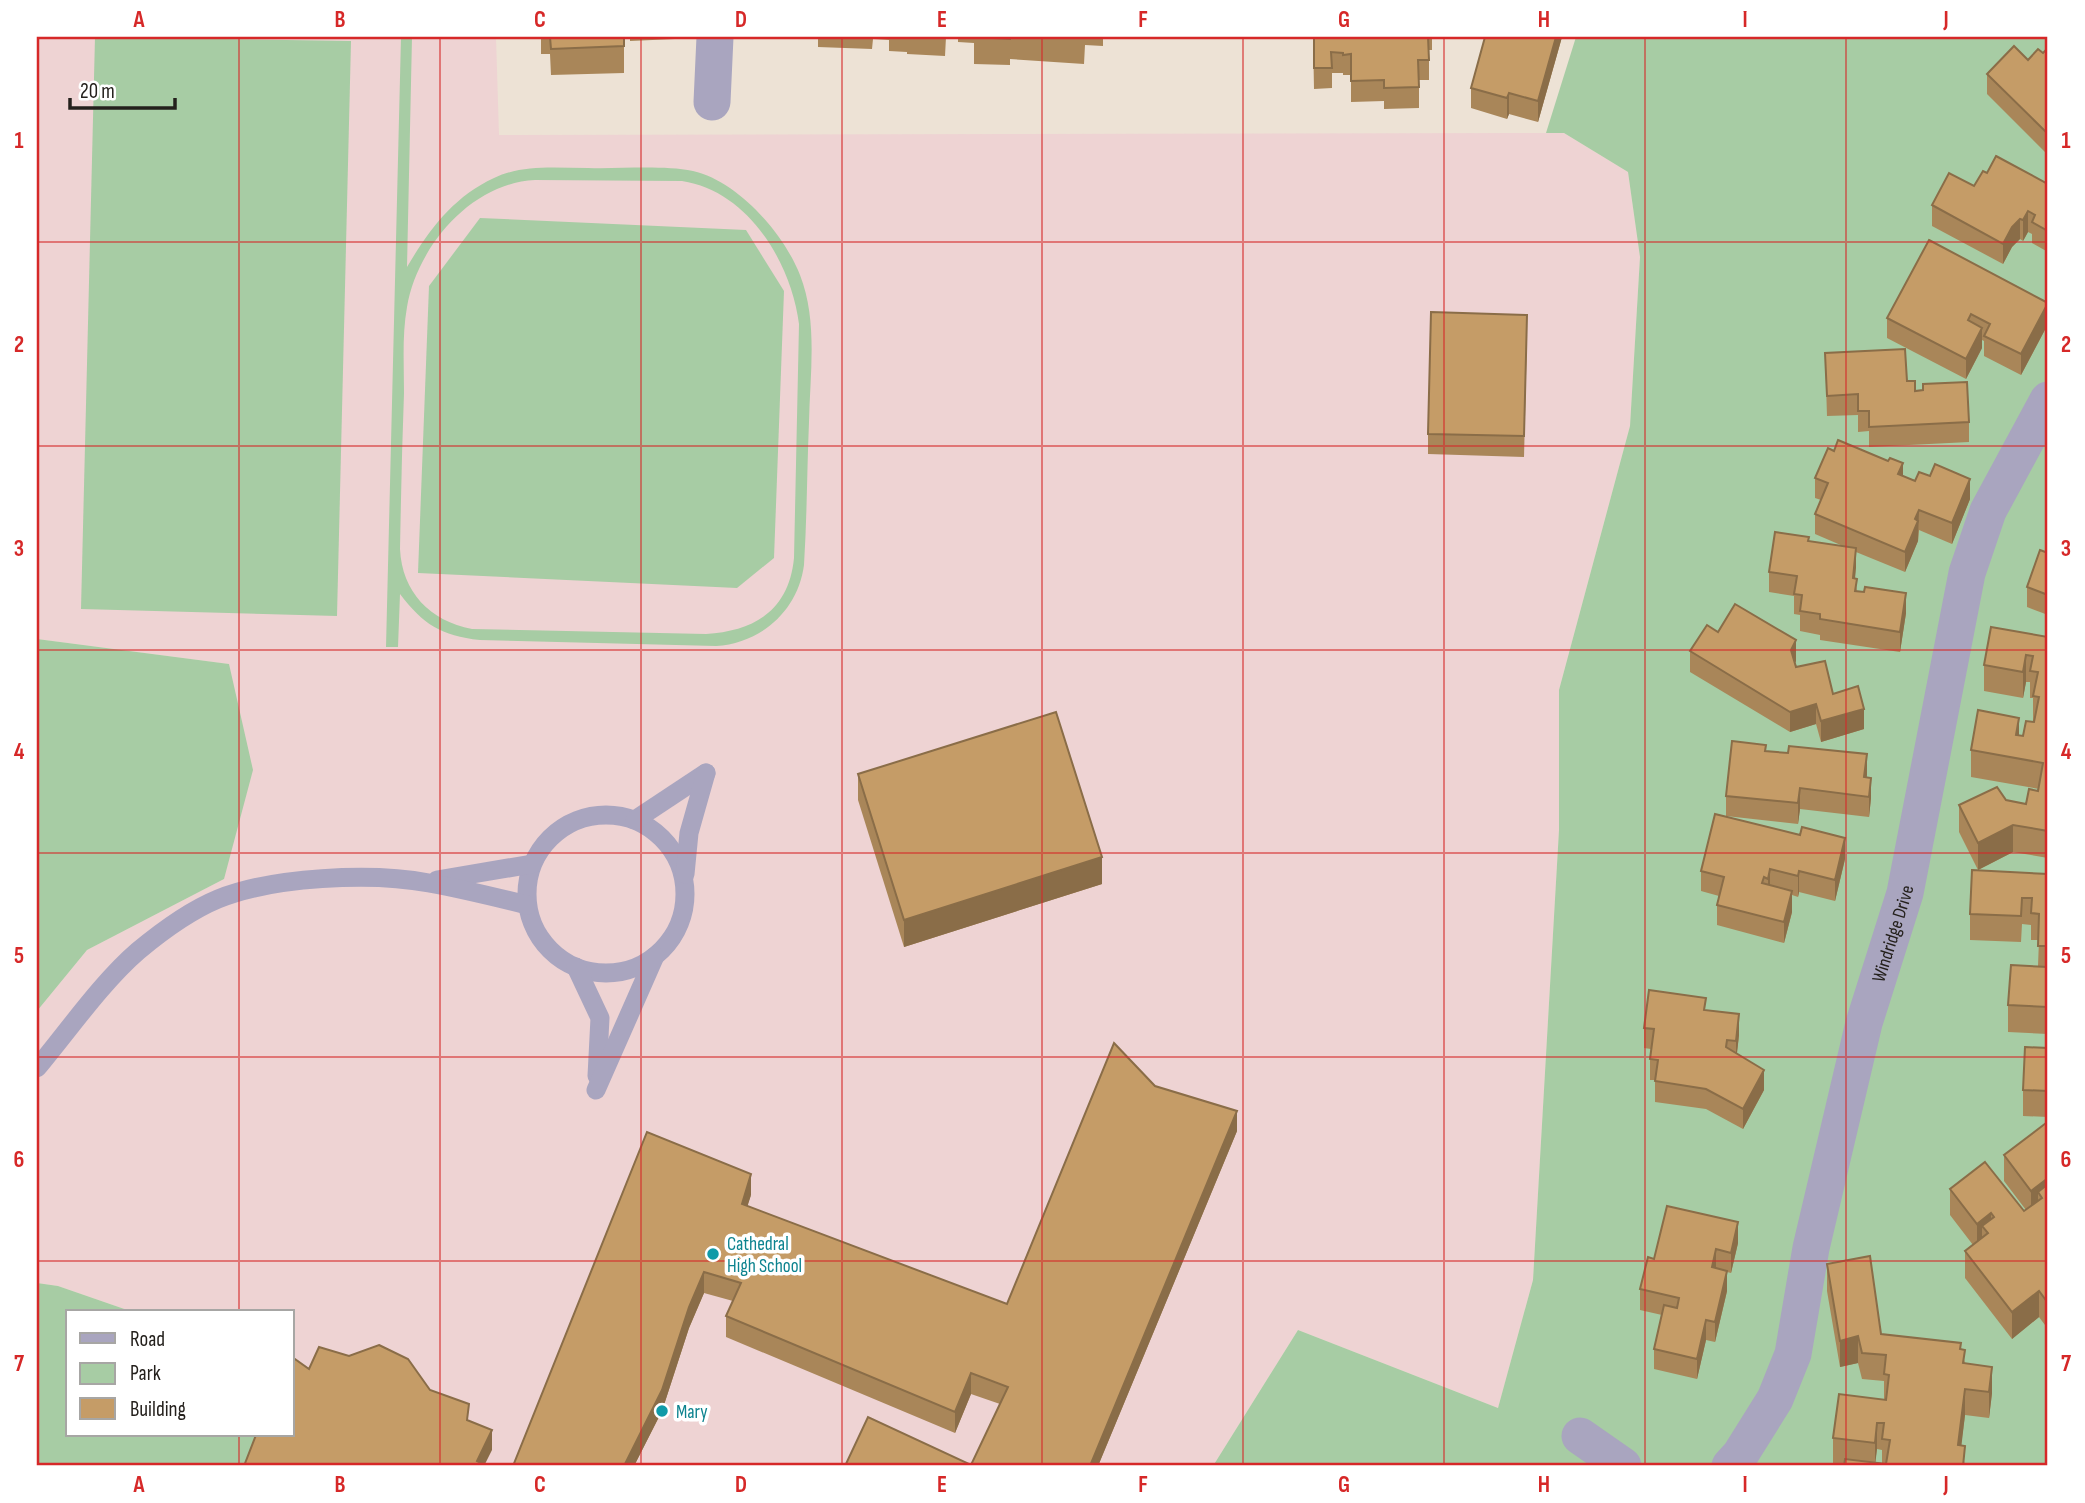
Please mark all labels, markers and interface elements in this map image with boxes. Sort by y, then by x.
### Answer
text: A [133,6,146,34]
text: B [335,6,346,34]
text: C [534,6,546,34]
text: D [735,6,747,34]
text: E [937,6,947,34]
text: F [1138,6,1148,34]
text: G [1338,6,1350,34]
text: H [1538,6,1550,34]
text: I [1742,6,1748,34]
text: J [1942,6,1949,34]
scale bar [70,66,175,110]
text: 20 m [80,79,115,104]
text: 1 [14,127,24,155]
text: 1 [2061,127,2071,155]
text: 2 [14,331,24,359]
text: 2 [2061,331,2071,359]
text: 3 [14,535,24,563]
text: 3 [2061,535,2071,563]
text: 4 [14,738,25,766]
text: 4 [2061,738,2072,766]
street label: Windridge Drive [1868,883,1919,985]
text: 5 [14,942,24,970]
text: 5 [2061,942,2071,970]
text: 6 [14,1146,24,1174]
text: 6 [2061,1146,2071,1174]
place label: Cathedral High School [727,1233,802,1278]
marker: Cathedral High School [705,1246,721,1262]
legend [66,1310,294,1436]
text: Road [130,1327,165,1352]
text: 7 [14,1350,24,1378]
text: 7 [2061,1350,2071,1378]
text: Park [130,1361,161,1386]
text: Building [130,1397,186,1422]
place label: Mary [676,1401,708,1424]
marker: Mary [654,1403,670,1419]
text: A [133,1471,146,1499]
text: B [335,1471,346,1499]
text: C [534,1471,546,1499]
text: D [735,1471,747,1499]
text: E [937,1471,947,1499]
text: F [1138,1471,1148,1499]
text: G [1338,1471,1350,1499]
text: H [1538,1471,1550,1499]
text: I [1742,1471,1748,1499]
text: J [1942,1471,1949,1499]

